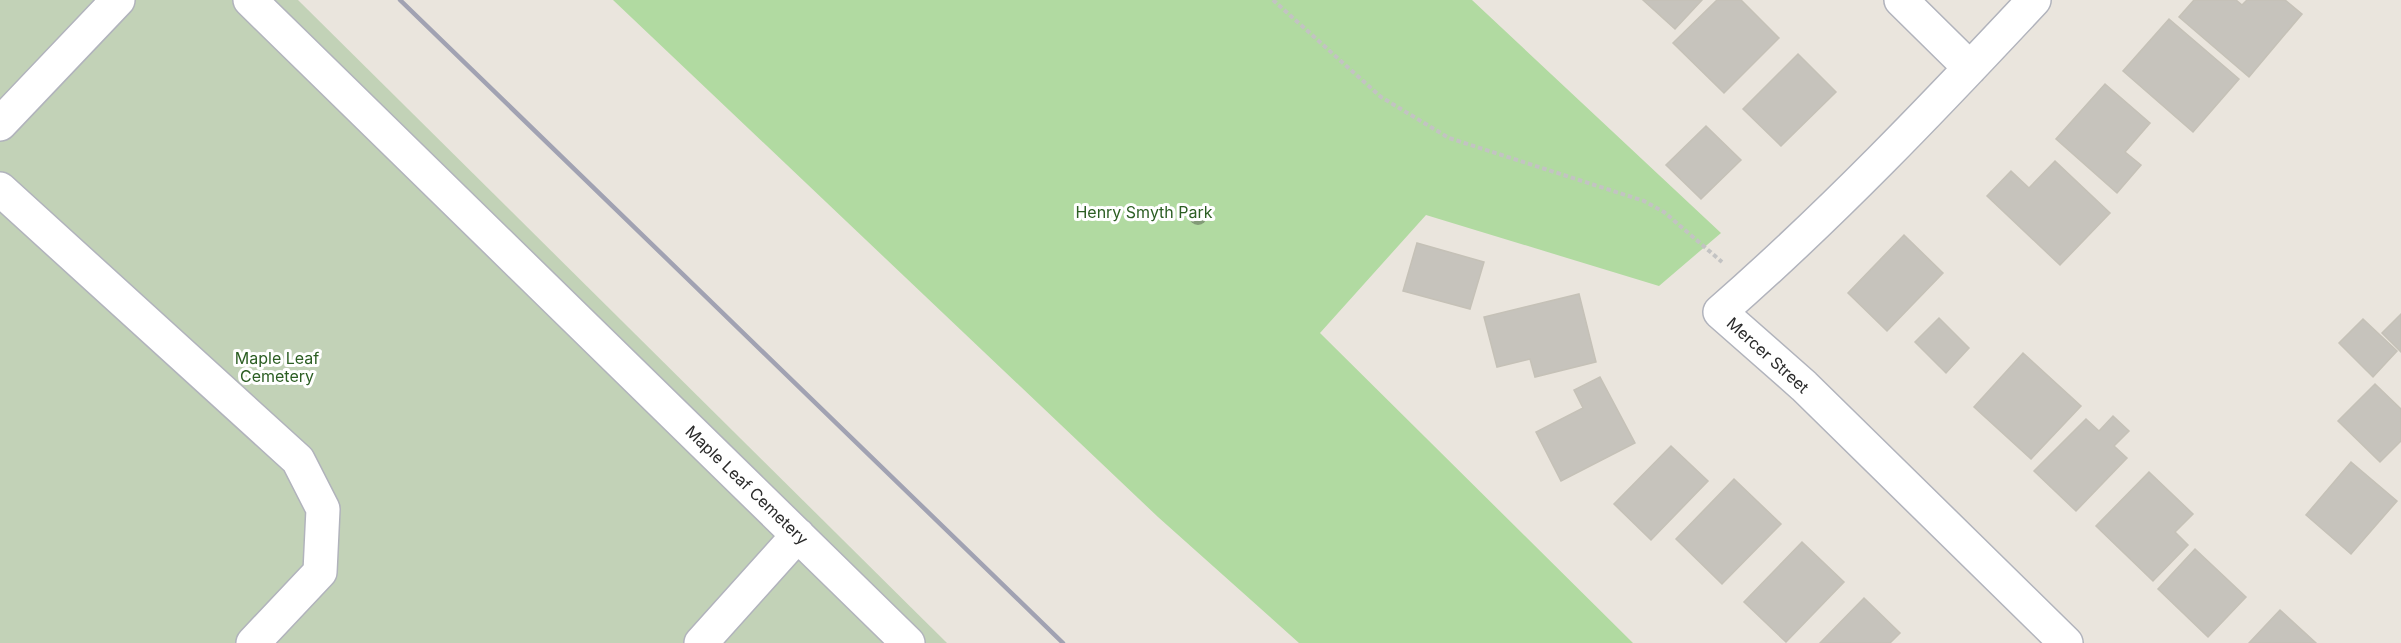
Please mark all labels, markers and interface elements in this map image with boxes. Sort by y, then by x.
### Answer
park label: Henry Smyth Park [1075,202,1213,222]
street label: Mercer Street [1723,313,1813,397]
park label: Maple Leaf Cemetery [235,348,319,386]
street label: Maple Leaf Cemetery [681,421,813,549]

